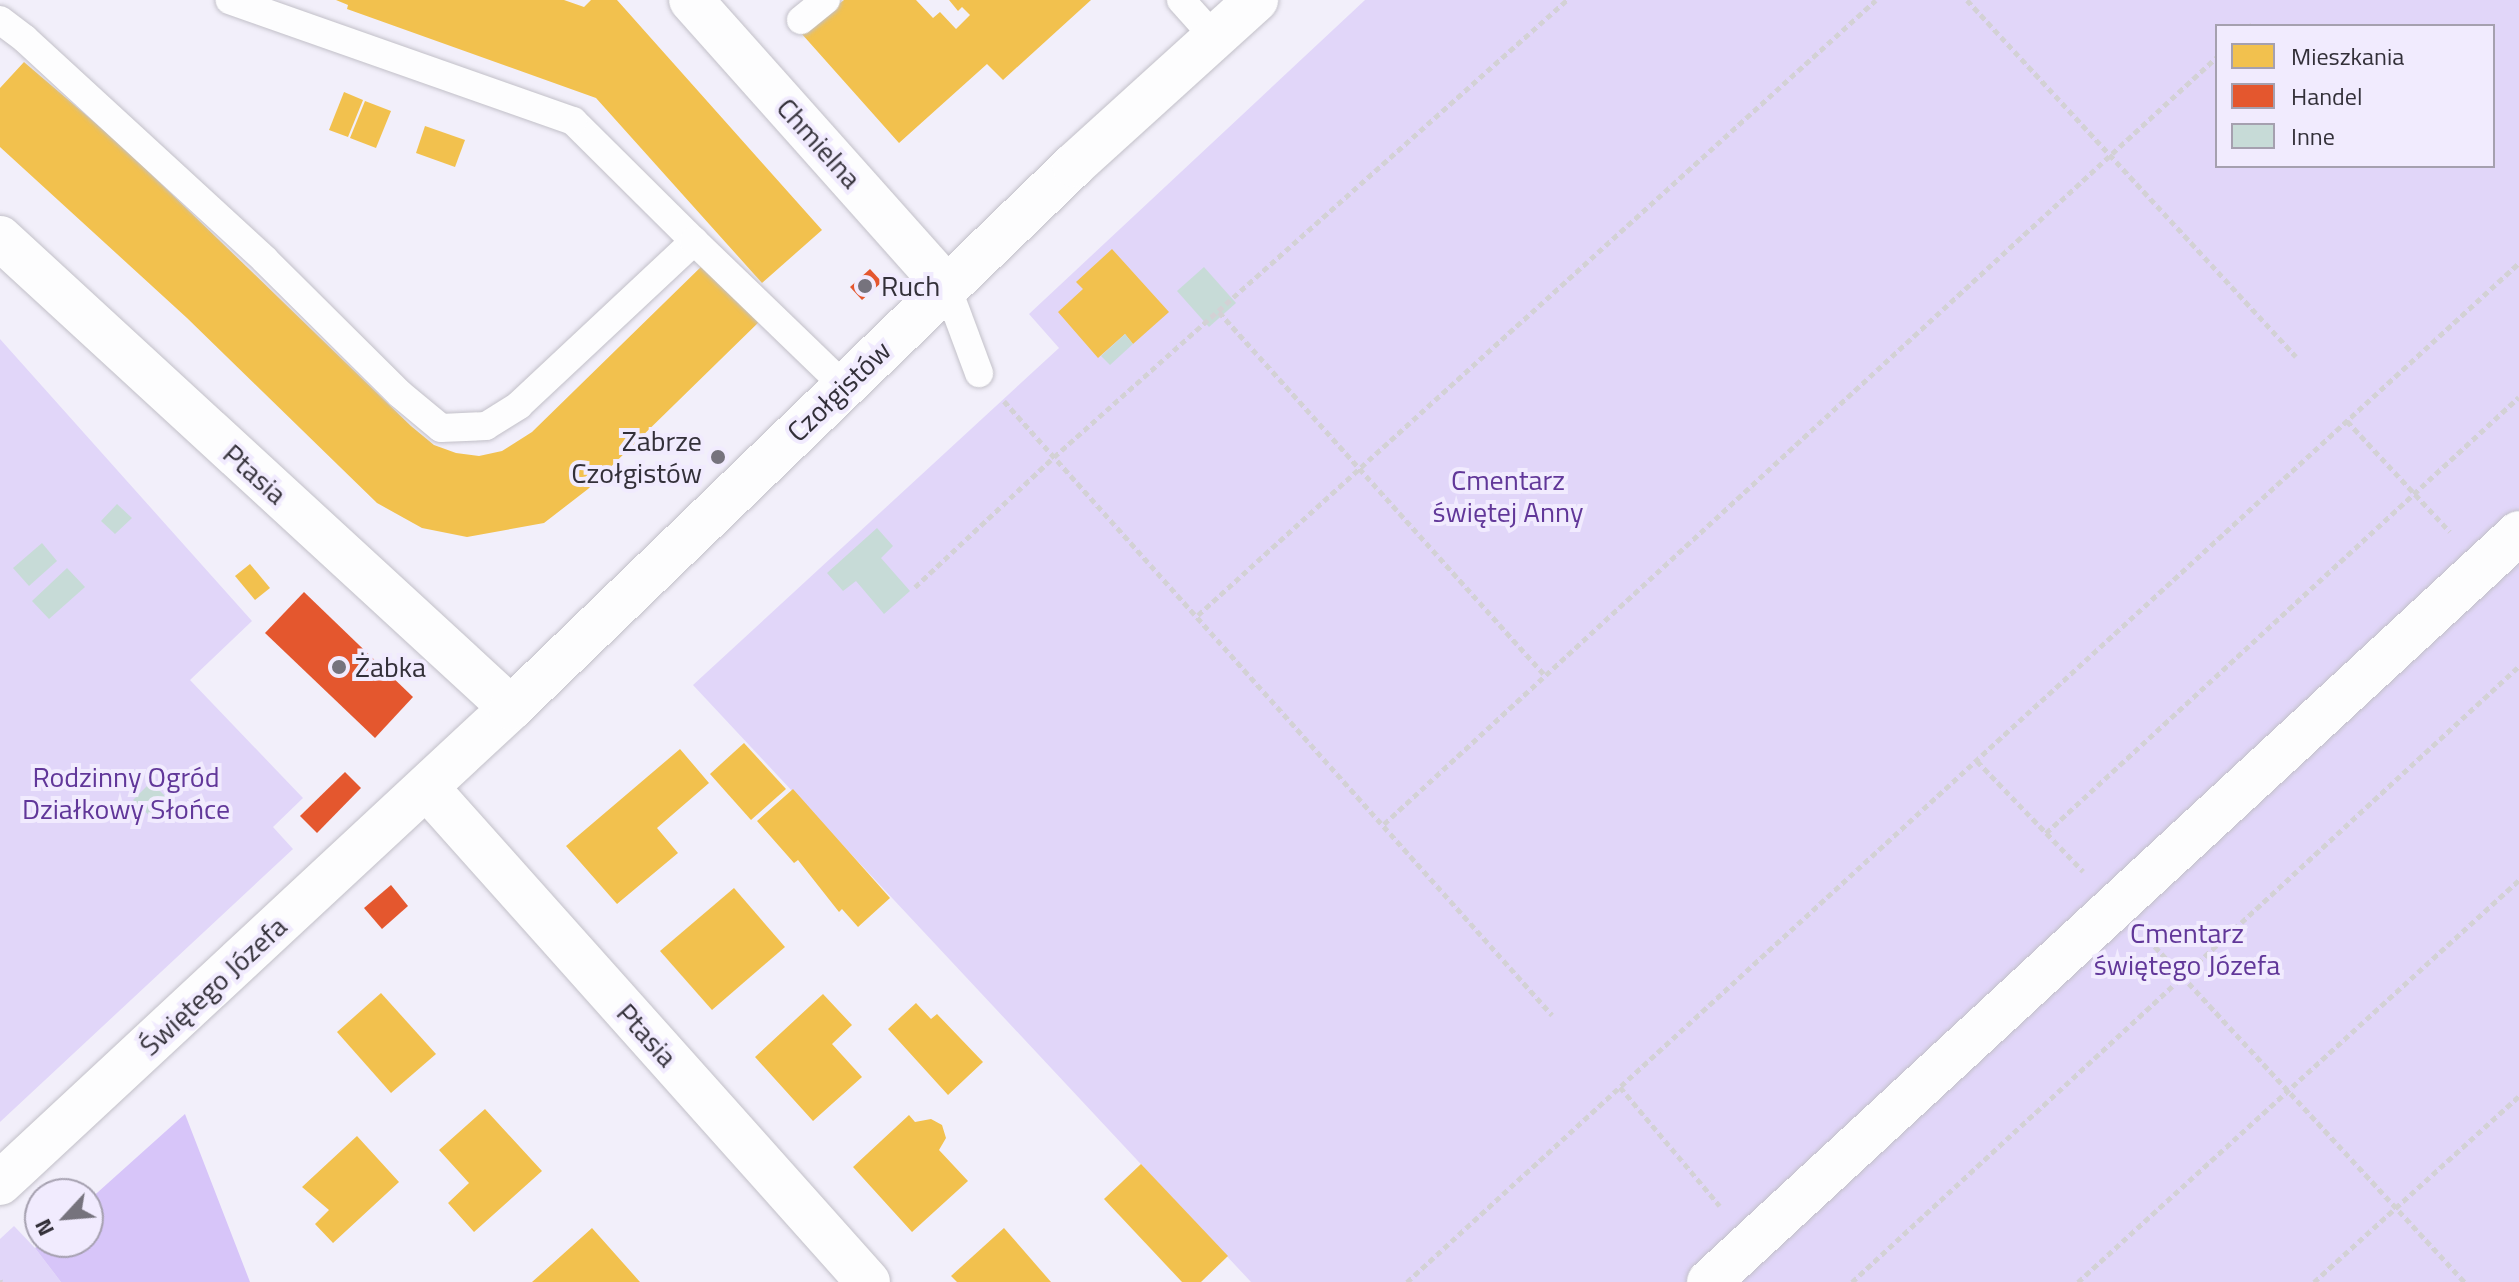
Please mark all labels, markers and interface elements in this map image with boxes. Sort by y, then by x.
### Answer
legend [2215,24,2495,168]
text: Mieszkania [2291,38,2404,74]
text: Handel [2291,78,2362,114]
street label: Chmielna [770,91,868,195]
text: Inne [2291,118,2335,154]
place label: Ruch [881,269,940,303]
marker: Ruch [856,277,874,295]
street label: Czołgistów [780,334,898,448]
place label: Zabrze Czołgistów [571,424,702,490]
street label: Ptasia [216,437,294,511]
marker: Zabrze Czołgistów [709,448,727,466]
park label: Cmentarz świętej Anny [1433,463,1583,529]
place label: Żabka [355,650,426,684]
marker: Żabka [330,658,348,676]
park label: Rodzinny Ogród Działkowy Słońce [22,760,230,826]
street label: Świętego Józefa [133,909,293,1063]
park label: Cmentarz świętego Józefa [2094,916,2280,982]
street label: Ptasia [610,996,684,1074]
north arrow [24,1178,104,1258]
text: N [26,1213,63,1242]

